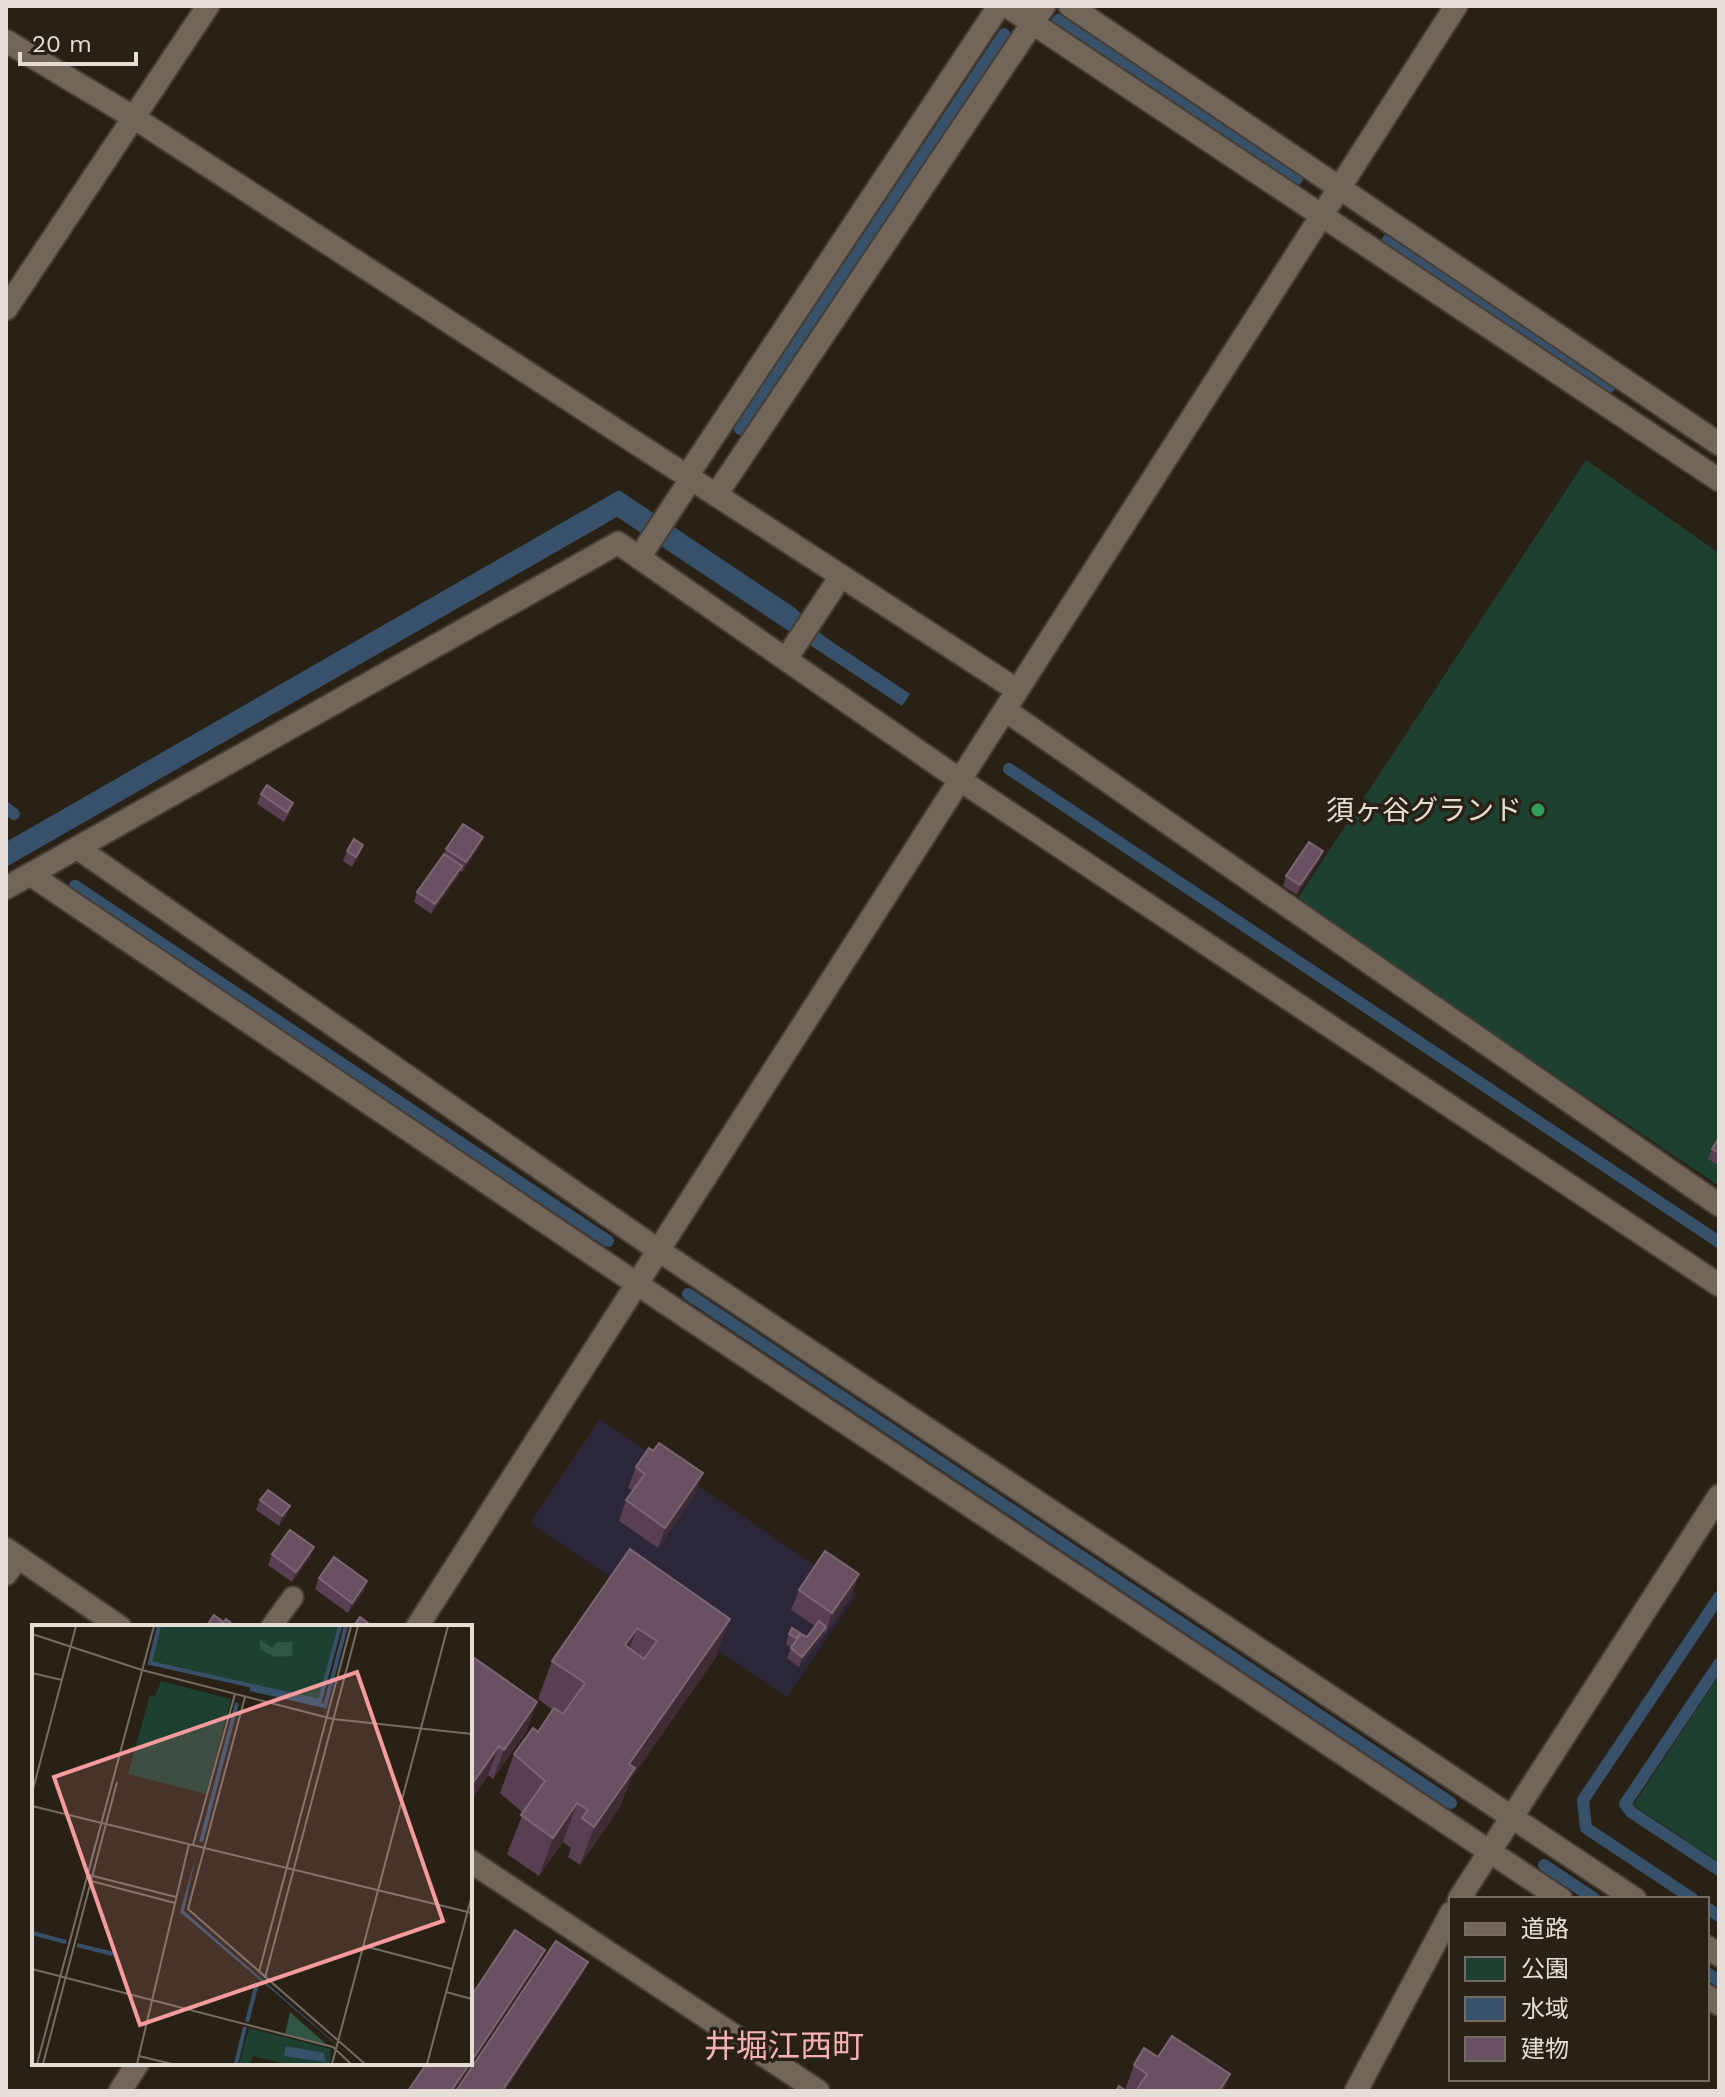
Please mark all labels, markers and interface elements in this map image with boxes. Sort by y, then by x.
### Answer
scale bar [20,16,136,66]
text: 20 m [32,30,92,58]
place label: 須ヶ谷グランド [1326,794,1522,827]
marker: 須ヶ谷グランド [1529,801,1547,819]
inset map [32,1625,472,2065]
legend [1449,1897,1709,2081]
text: 道路 [1521,1915,1569,1943]
text: 公園 [1521,1955,1569,1983]
text: 水域 [1521,1995,1569,2023]
district label: 井堀江西町 [704,2027,864,2065]
text: 建物 [1521,2035,1569,2063]

